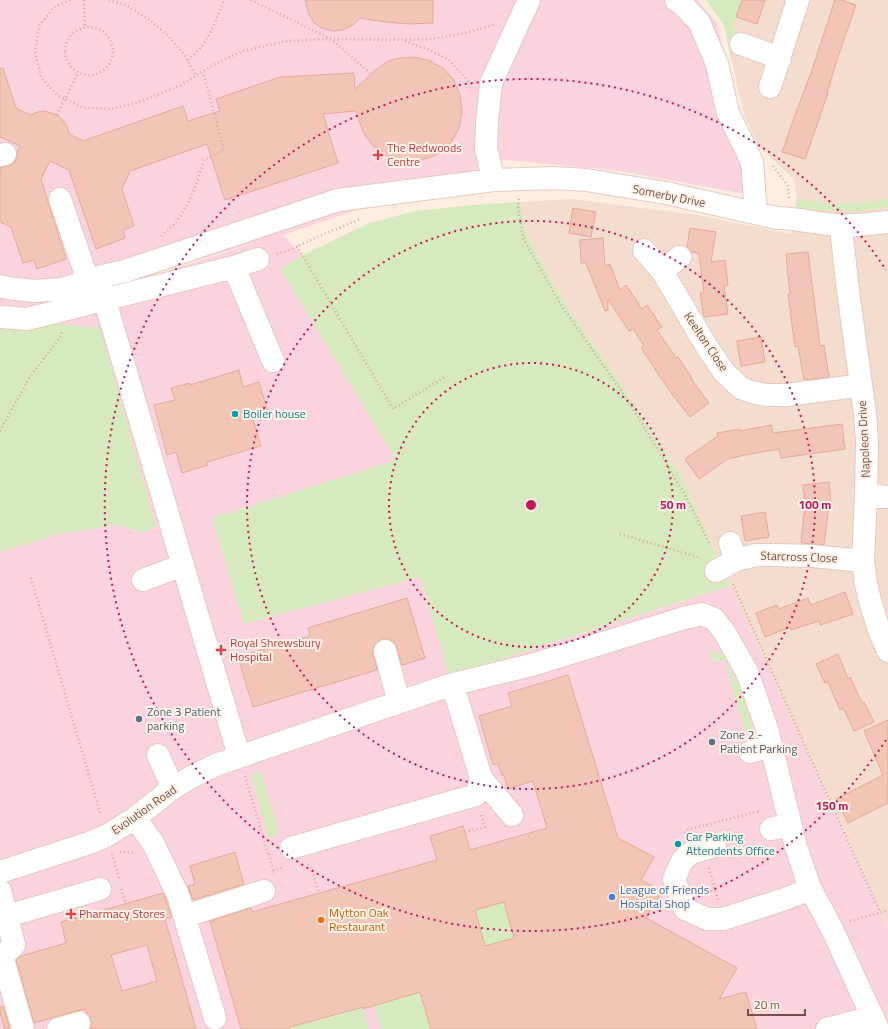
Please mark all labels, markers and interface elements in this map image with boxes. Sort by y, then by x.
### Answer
place label: The Redwoods Centre [387,138,462,171]
marker: The Redwoods Centre [372,149,384,161]
street label: Somerby Drive [631,179,707,212]
street label: Keelton Close [679,308,733,375]
street label: Napoleon Drive [852,400,875,478]
place label: Boiler house [243,404,306,423]
marker: Boiler house [230,409,240,419]
text: 50 m [660,495,686,514]
text: 100 m [799,495,831,514]
centre of rings [524,498,538,512]
street label: Starcross Close [760,546,838,567]
place label: Royal Shrewsbury Hospital [230,633,321,666]
marker: Royal Shrewsbury Hospital [215,644,227,656]
place label: Zone 3 Patient parking [147,702,222,735]
marker: Zone 3 Patient parking [134,714,144,724]
place label: Zone 2 - Patient Parking [720,725,797,758]
marker: Zone 2 - Patient Parking [707,737,717,747]
street label: Evolution Road [107,780,180,839]
text: 150 m [816,796,848,815]
place label: Car Parking Attendents Office [686,827,775,860]
marker: Car Parking Attendents Office [673,839,683,849]
place label: League of Friends Hospital Shop [620,880,710,913]
marker: League of Friends Hospital Shop [607,892,617,902]
place label: Mytton Oak Restaurant [329,903,389,936]
place label: Pharmacy Stores [79,904,165,923]
marker: Pharmacy Stores [66,909,76,919]
marker: Mytton Oak Restaurant [316,915,326,925]
scale bar [748,991,805,1017]
text: 20 m [754,995,780,1014]

